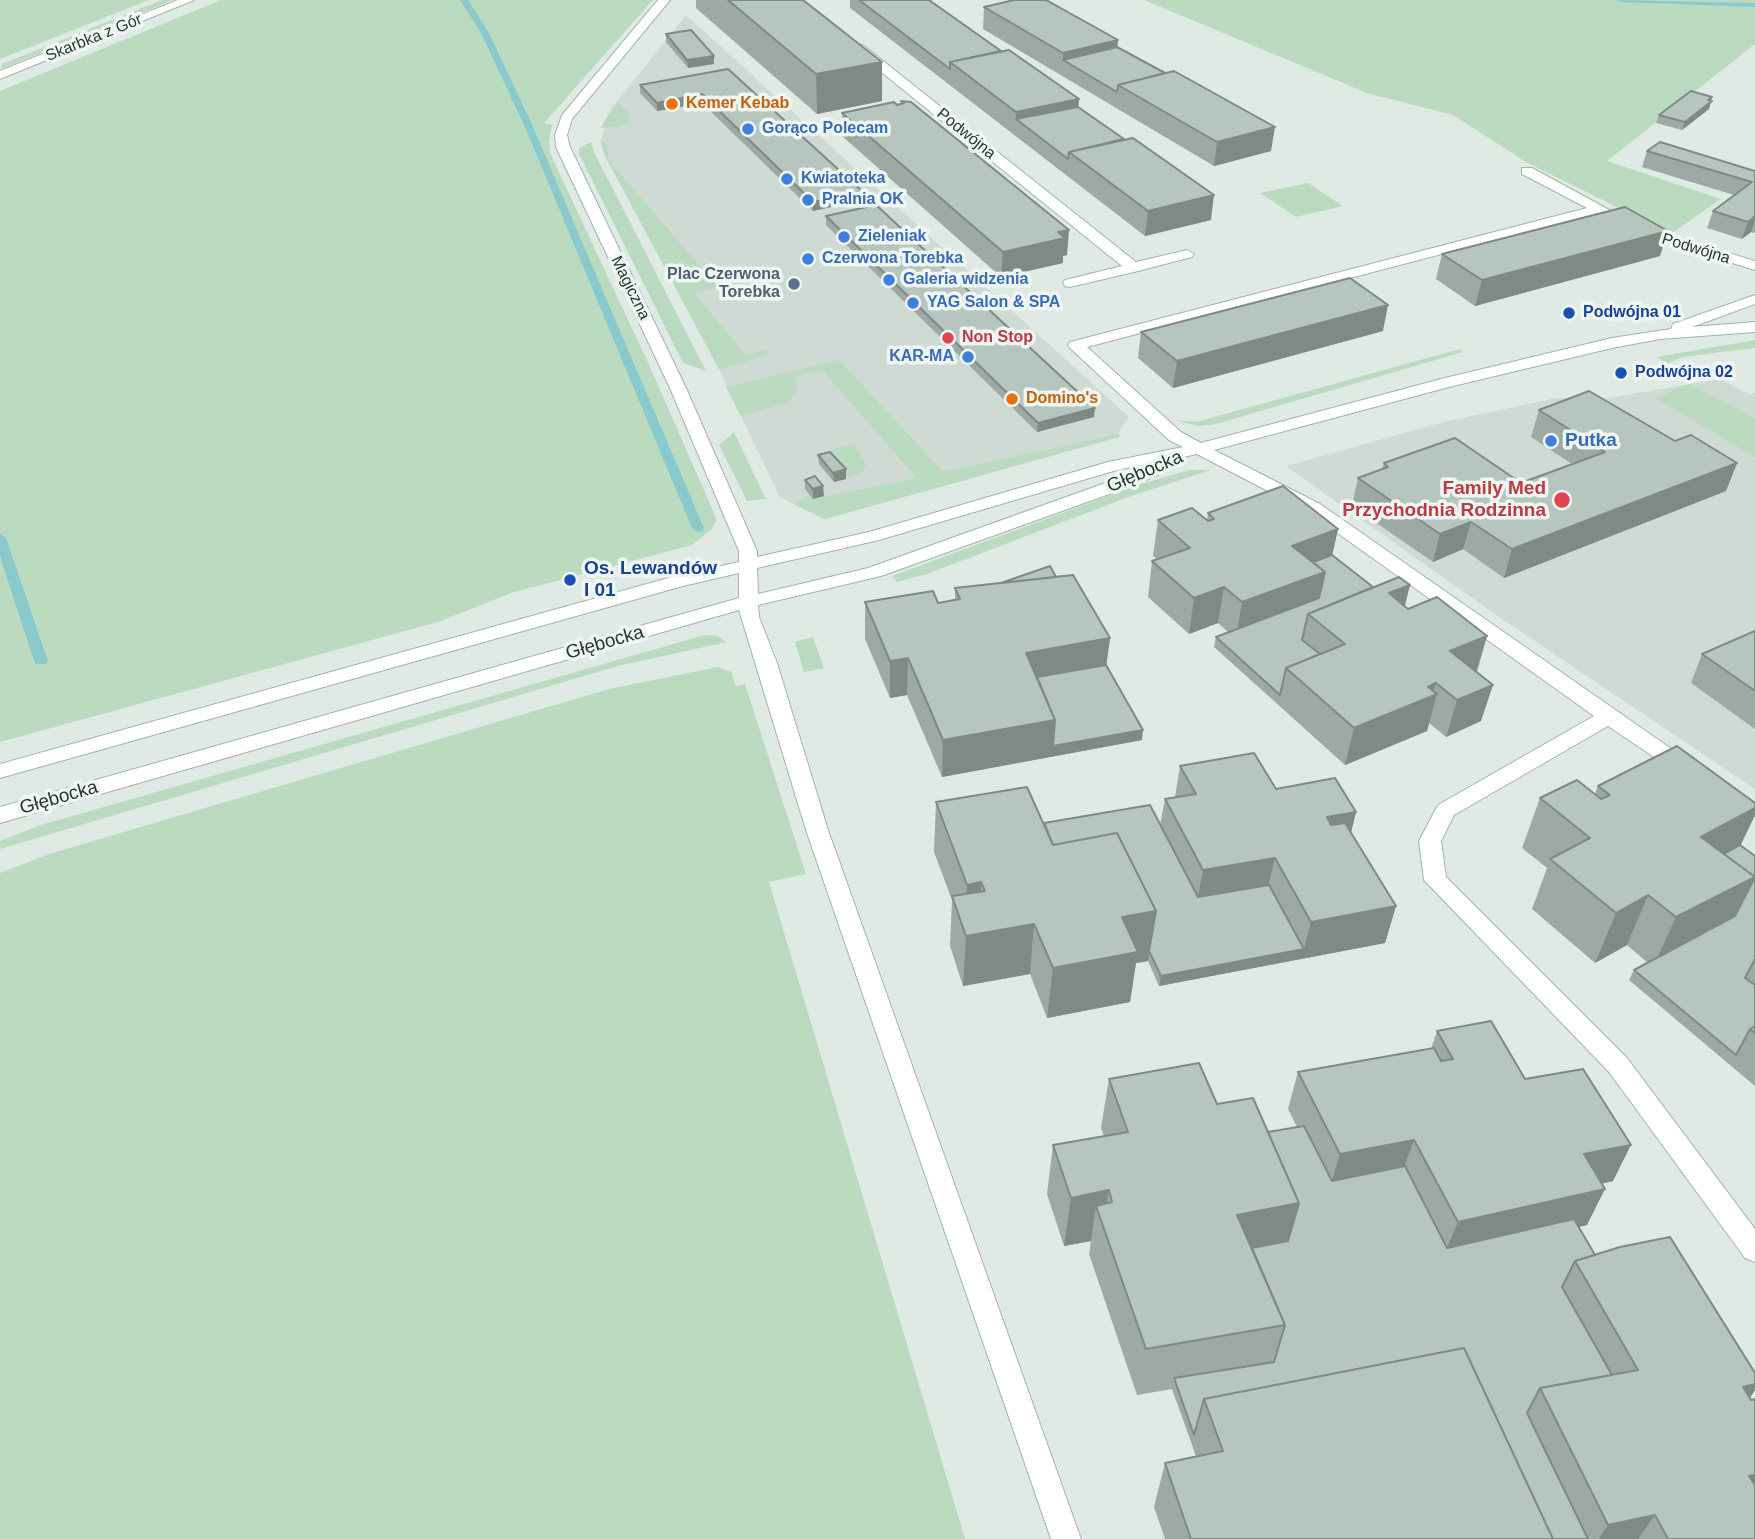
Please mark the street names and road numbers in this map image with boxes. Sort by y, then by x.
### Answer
street label: Skarbka z Gór [43,10,145,66]
street label: Podwójna [933,104,999,164]
street label: Podwójna [1660,230,1732,268]
street label: Magiczna [606,253,654,323]
street label: Głębocka [1104,446,1186,498]
street label: Głębocka [563,621,647,665]
street label: Głębocka [17,776,101,820]

